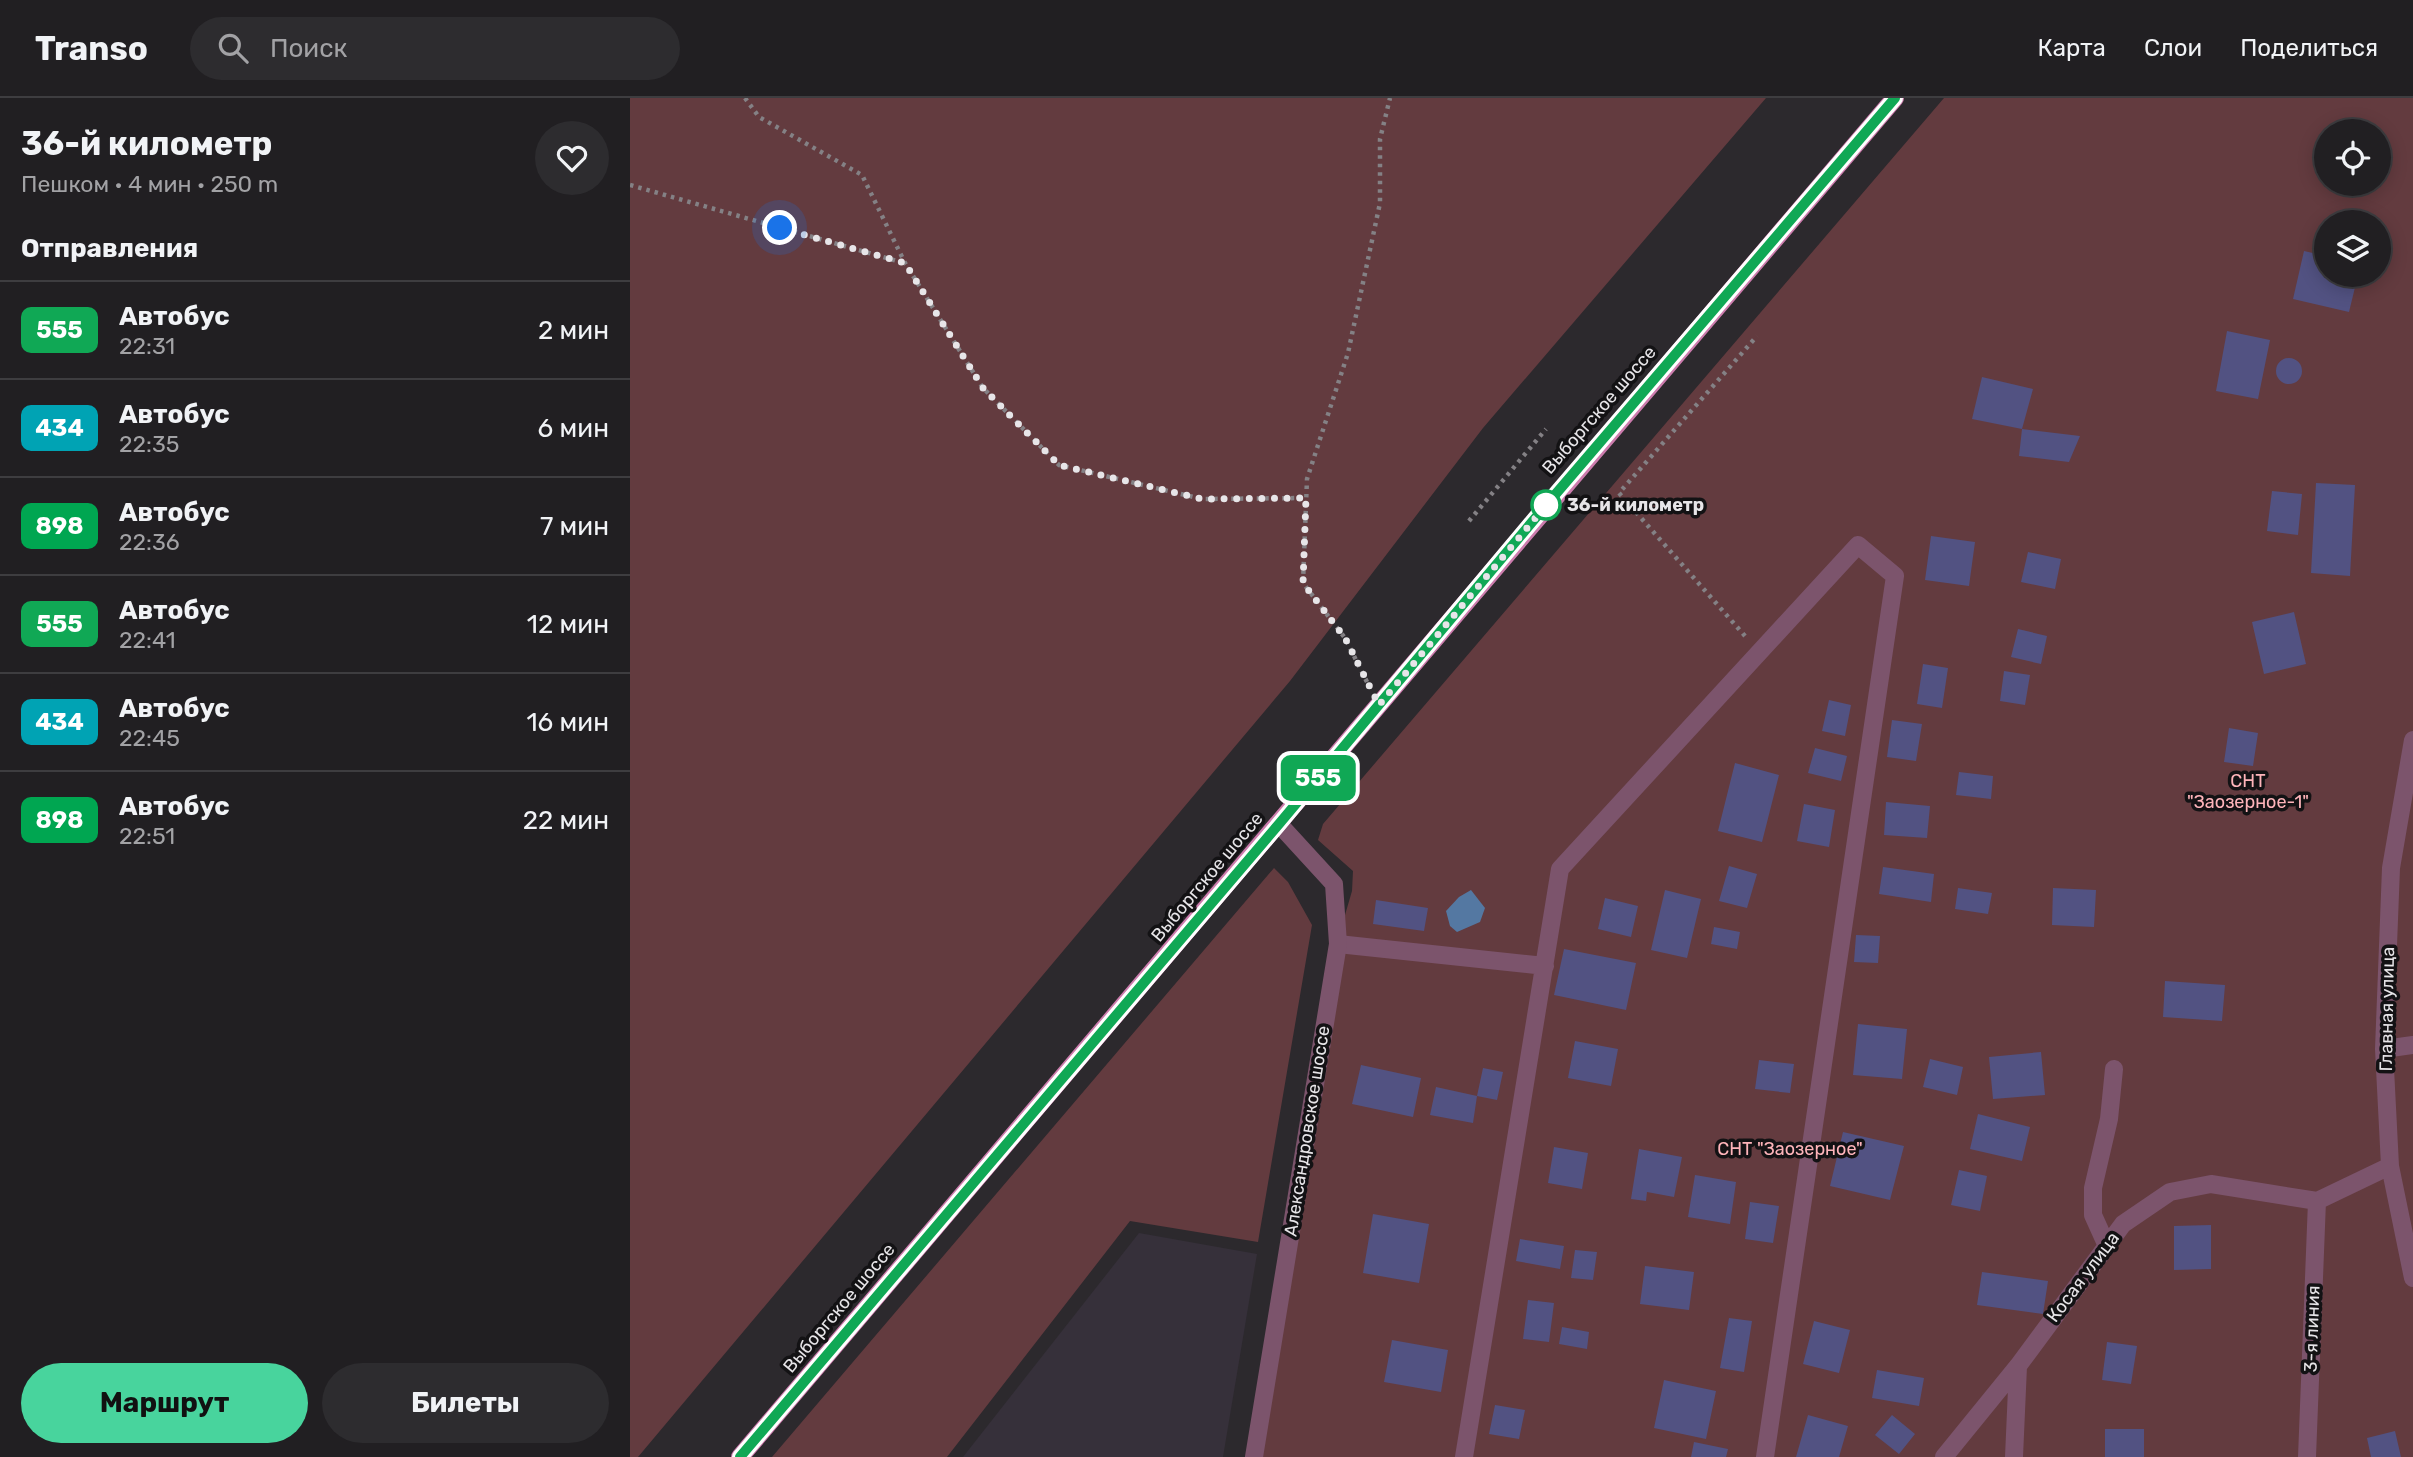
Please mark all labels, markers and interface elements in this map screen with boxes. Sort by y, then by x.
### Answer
search box [190,17,680,80]
text: Transo [35,29,148,68]
icon: search [214,29,252,67]
text: Поиск [270,33,348,64]
text: Карта [2037,34,2106,62]
text: Слои [2144,34,2202,62]
text: Поделиться [2240,34,2378,62]
map controls [2314,119,2391,287]
button: locate [2314,119,2391,196]
button: heart [535,121,609,195]
text: 36-й километр [21,124,272,163]
text: Пешком · 4 мин · 250 m [21,170,278,198]
your location [762,210,797,245]
button: layers [2314,210,2391,287]
text: Отправления [21,233,198,264]
text: Автобус [119,301,230,332]
text: 2 мин [538,315,609,346]
text: 555 [36,316,83,344]
text: 22:31 [119,332,175,360]
street label: Выборгское шоссе [1537,342,1661,478]
text: Автобус [119,399,230,430]
text: 6 мин [538,413,609,444]
text: 434 [35,414,84,442]
text: 22:35 [119,430,179,458]
marker: 36-й километр [1531,490,1561,520]
place label: 36-й километр [1567,494,1704,516]
text: Автобус [119,497,230,528]
text: 7 мин [540,511,609,542]
text: 898 [36,512,83,540]
text: 22:36 [119,528,180,556]
text: Автобус [119,595,230,626]
text: 12 мин [527,609,609,640]
text: 555 [36,610,83,638]
text: 22:41 [119,626,176,654]
text: Автобус [119,693,230,724]
text: 16 мин [526,707,609,738]
text: 434 [35,708,84,736]
text: 22:45 [119,724,180,752]
line badge: 555 [1278,755,1358,801]
text: 555 [1295,764,1341,792]
park label: СНТ "Заозерное-1" [2187,770,2309,813]
text: Автобус [119,791,230,822]
text: 22 мин [523,805,609,836]
text: 898 [36,806,83,834]
street label: Выборгское шоссе [1146,808,1268,946]
text: 22:51 [119,822,175,850]
street label: Главная улица [2375,947,2399,1071]
street label: Александровское шоссе [1279,1024,1335,1238]
park label: СНТ "Заозерное" [1717,1138,1863,1160]
street label: Косая улица [2042,1228,2124,1326]
street label: Выборгское шоссе [778,1239,900,1377]
street label: 3-я линия [2299,1285,2325,1373]
button: Маршрут [21,1363,308,1443]
button: Билеты [322,1363,609,1443]

